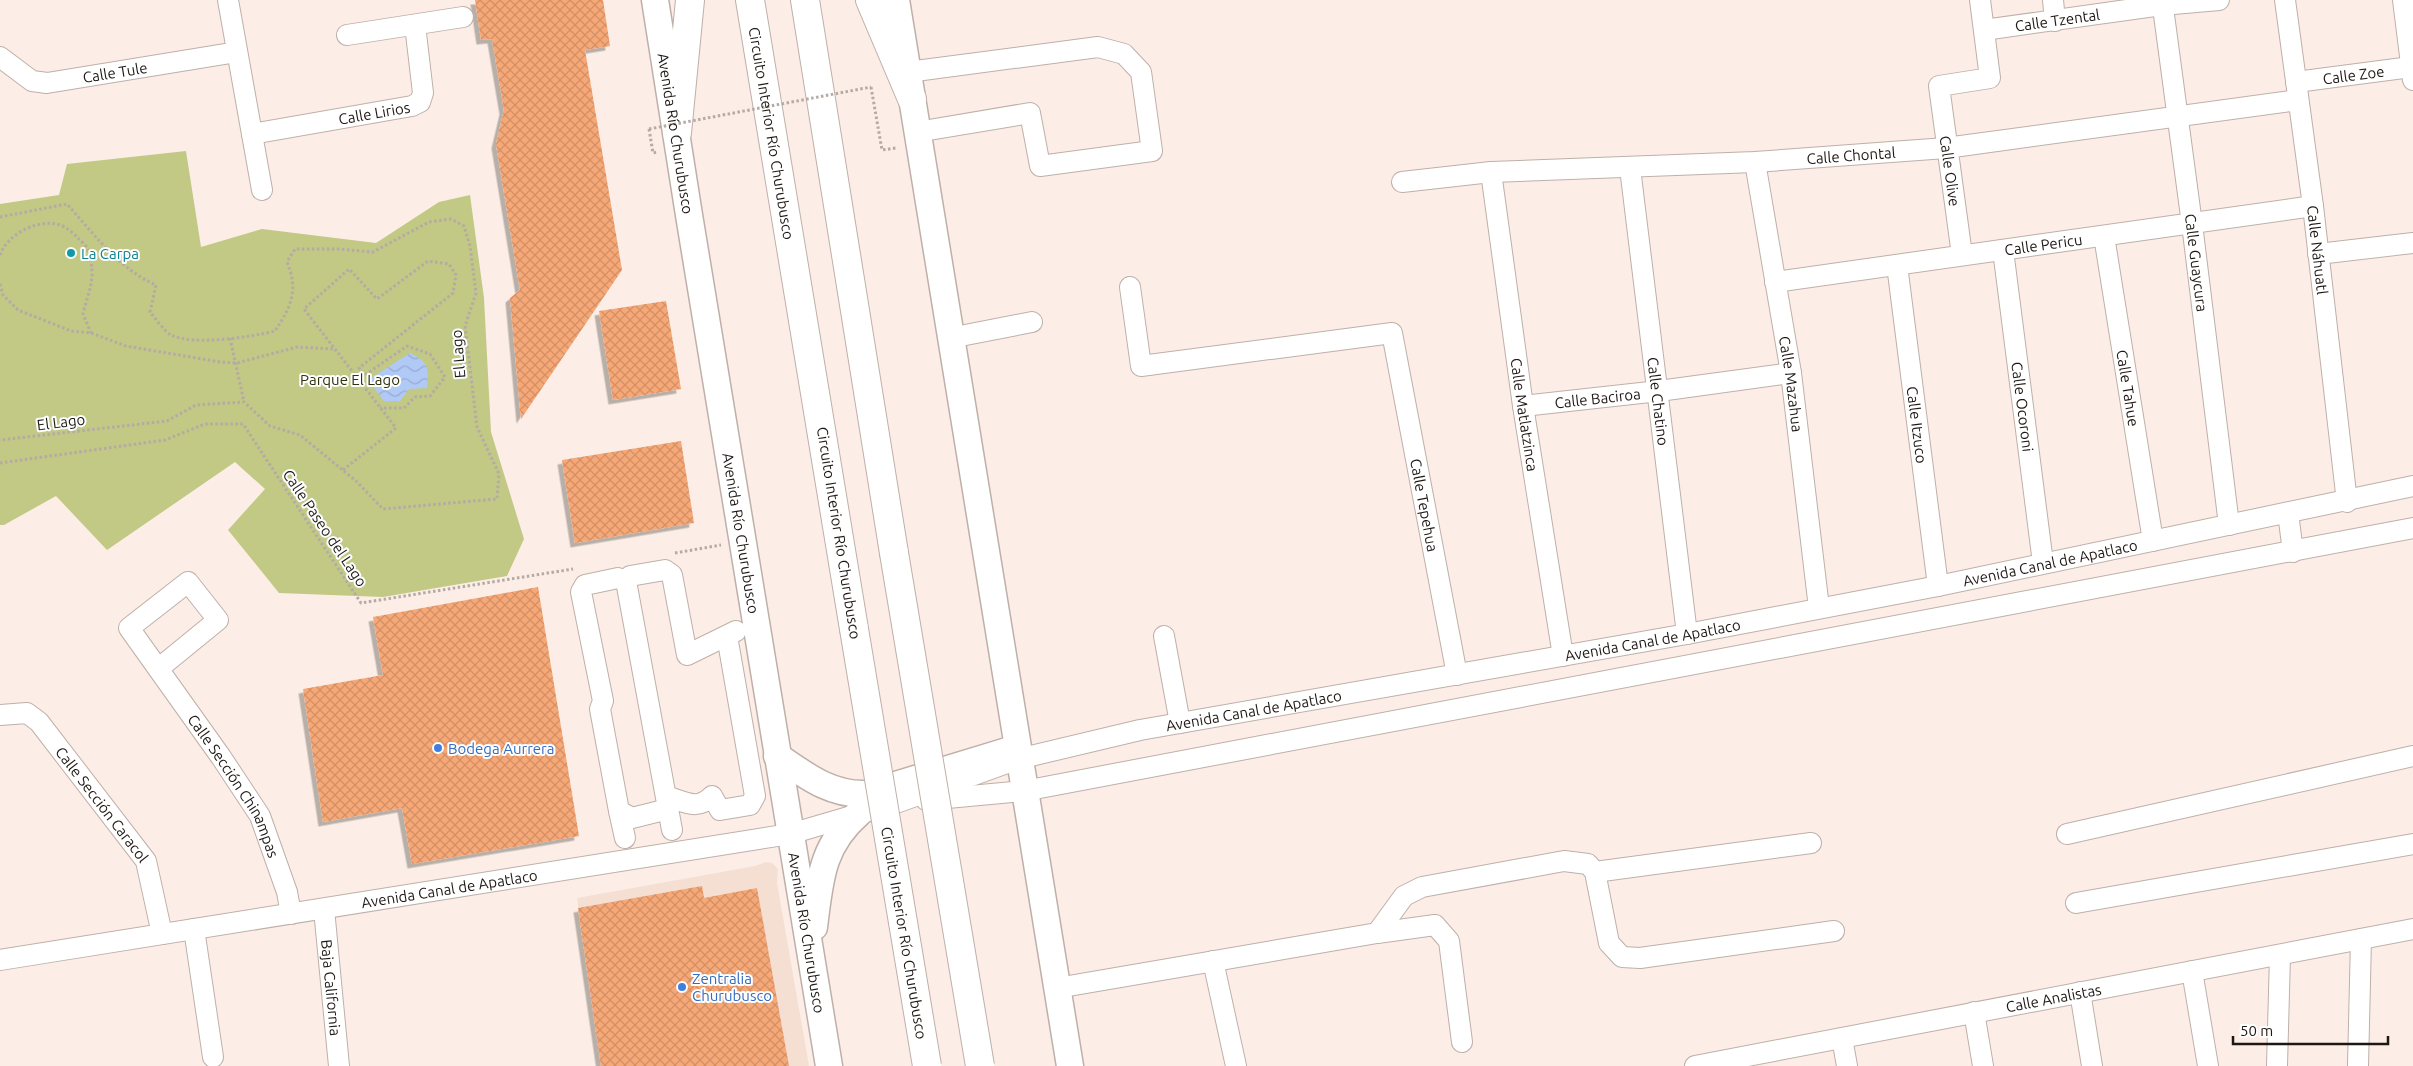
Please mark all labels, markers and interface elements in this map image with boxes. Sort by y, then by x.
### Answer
street label: Calle Tzental [2014,5,2101,34]
street label: Circuito Interior Río Churubusco [746,26,798,241]
street label: Avenida Río Churubusco [655,52,697,215]
street label: Calle Tule [81,58,149,86]
street label: Calle Zoe [2322,62,2385,87]
street label: Calle Lirios [337,98,411,127]
street label: Calle Olive [1937,135,1963,207]
street label: Calle Chontal [1806,143,1896,167]
street label: Calle Náhuatl [2304,204,2332,295]
street label: Calle Guaycura [2182,213,2211,313]
street label: Calle Pericu [2003,230,2083,258]
place label: La Carpa [81,245,139,262]
marker: La Carpa [65,247,77,259]
street label: El Lago [447,329,469,379]
street label: Calle Mazahua [1776,335,1806,433]
street label: Calle Tahue [2114,348,2143,428]
street label: Calle Chatino [1645,356,1672,446]
street label: Calle Matlatzinca [1508,357,1542,473]
street label: Calle Ocoroni [2009,361,2037,453]
park label: Parque El Lago [300,371,400,388]
street label: Calle Baciroa [1554,385,1642,411]
street label: Calle Itzuco [1904,385,1931,464]
street label: El Lago [36,411,86,433]
street label: Circuito Interior Río Churubusco [814,426,864,640]
street label: Avenida Río Churubusco [720,451,763,615]
street label: Calle Tepehua [1408,457,1442,553]
street label: Calle Paseo del Lago [280,466,370,590]
street label: Avenida Canal de Apatlaco [1961,536,2139,589]
street label: Avenida Canal de Apatlaco [1564,615,1742,664]
street label: Avenida Canal de Apatlaco [1165,686,1343,734]
street label: Calle Sección Chinampas [185,711,283,860]
place label: Bodega Aurrera [448,740,554,757]
marker: Bodega Aurrera [432,742,444,754]
street label: Calle Sección Caracol [53,743,152,865]
street label: Circuito Interior Río Churubusco [879,825,931,1040]
street label: Avenida Río Churubusco [785,851,829,1014]
street label: Avenida Canal de Apatlaco [360,866,539,911]
street label: Baja California [318,939,345,1037]
place label: Zentralia Churubusco [692,970,772,1004]
street label: Calle Analistas [2004,980,2103,1015]
marker: Zentralia Churubusco [676,981,688,993]
scale bar [2233,1014,2388,1046]
text: 50 m [2240,1022,2273,1039]

